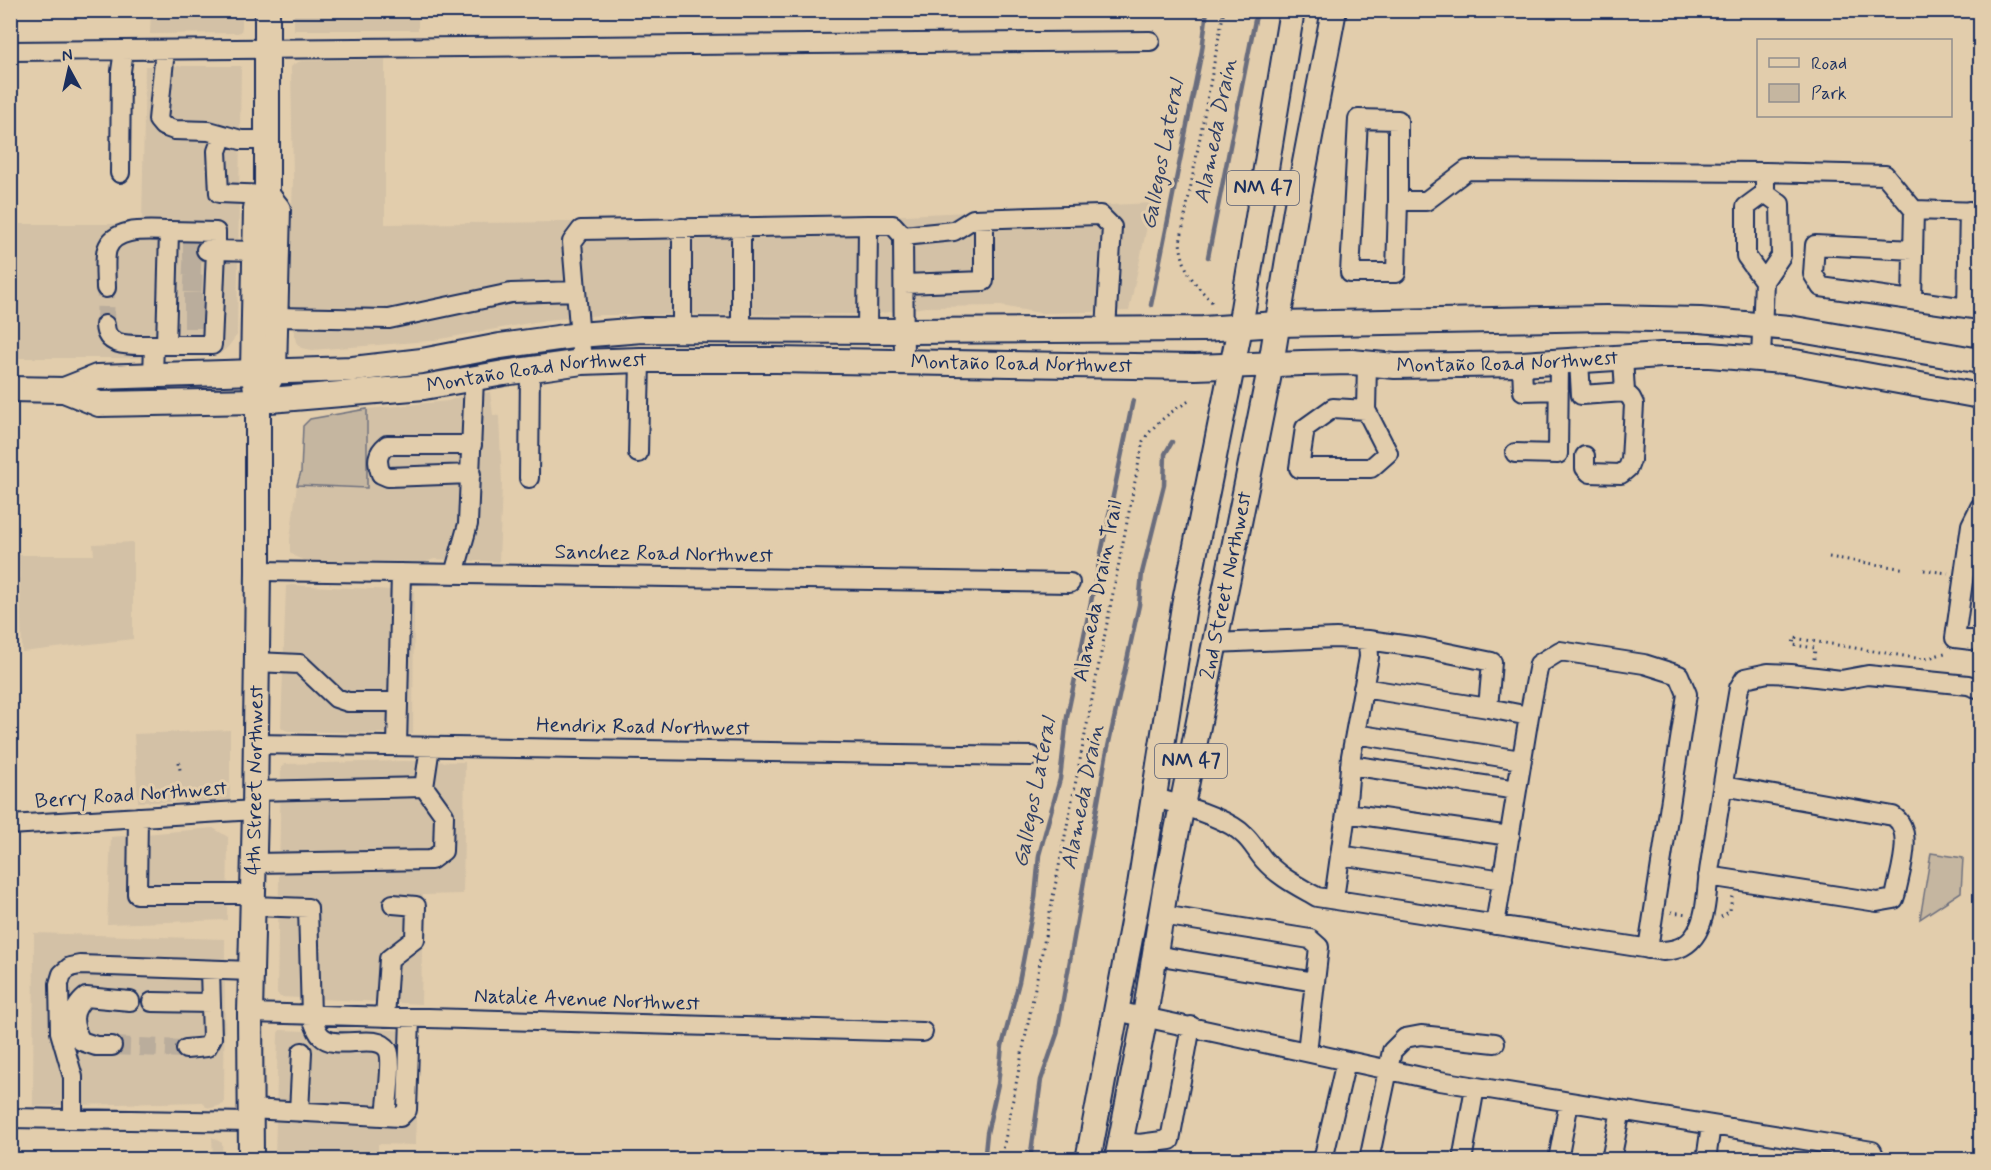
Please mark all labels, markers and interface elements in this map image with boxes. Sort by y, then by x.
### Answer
north arrow [39,39,99,99]
legend [1757,39,1952,117]
text: N [60,44,74,67]
text: Road [1811,52,1847,76]
water label: Alameda Drain [1188,56,1244,206]
water label: Gallegos Lateral [1135,75,1193,232]
text: Park [1811,82,1847,106]
road number: NM 47 [1227,171,1299,205]
street label: Montaño Road Northwest [1396,344,1619,380]
street label: Montaño Road Northwest [424,346,648,400]
street label: Montaño Road Northwest [910,348,1133,380]
street label: 2nd Street Northwest [1194,488,1259,682]
street label: Alameda Drain Trail [1067,498,1129,684]
street label: Sanchez Road Northwest [554,538,774,570]
street label: 4th Street Northwest [239,684,271,876]
street label: Hendrix Road Northwest [536,711,751,743]
water label: Gallegos Lateral [1007,713,1065,870]
water label: Alameda Drain [1055,722,1111,872]
road number: NM 47 [1155,744,1227,778]
street label: Berry Road Northwest [34,774,228,816]
street label: Natalie Avenue Northwest [474,982,701,1018]

